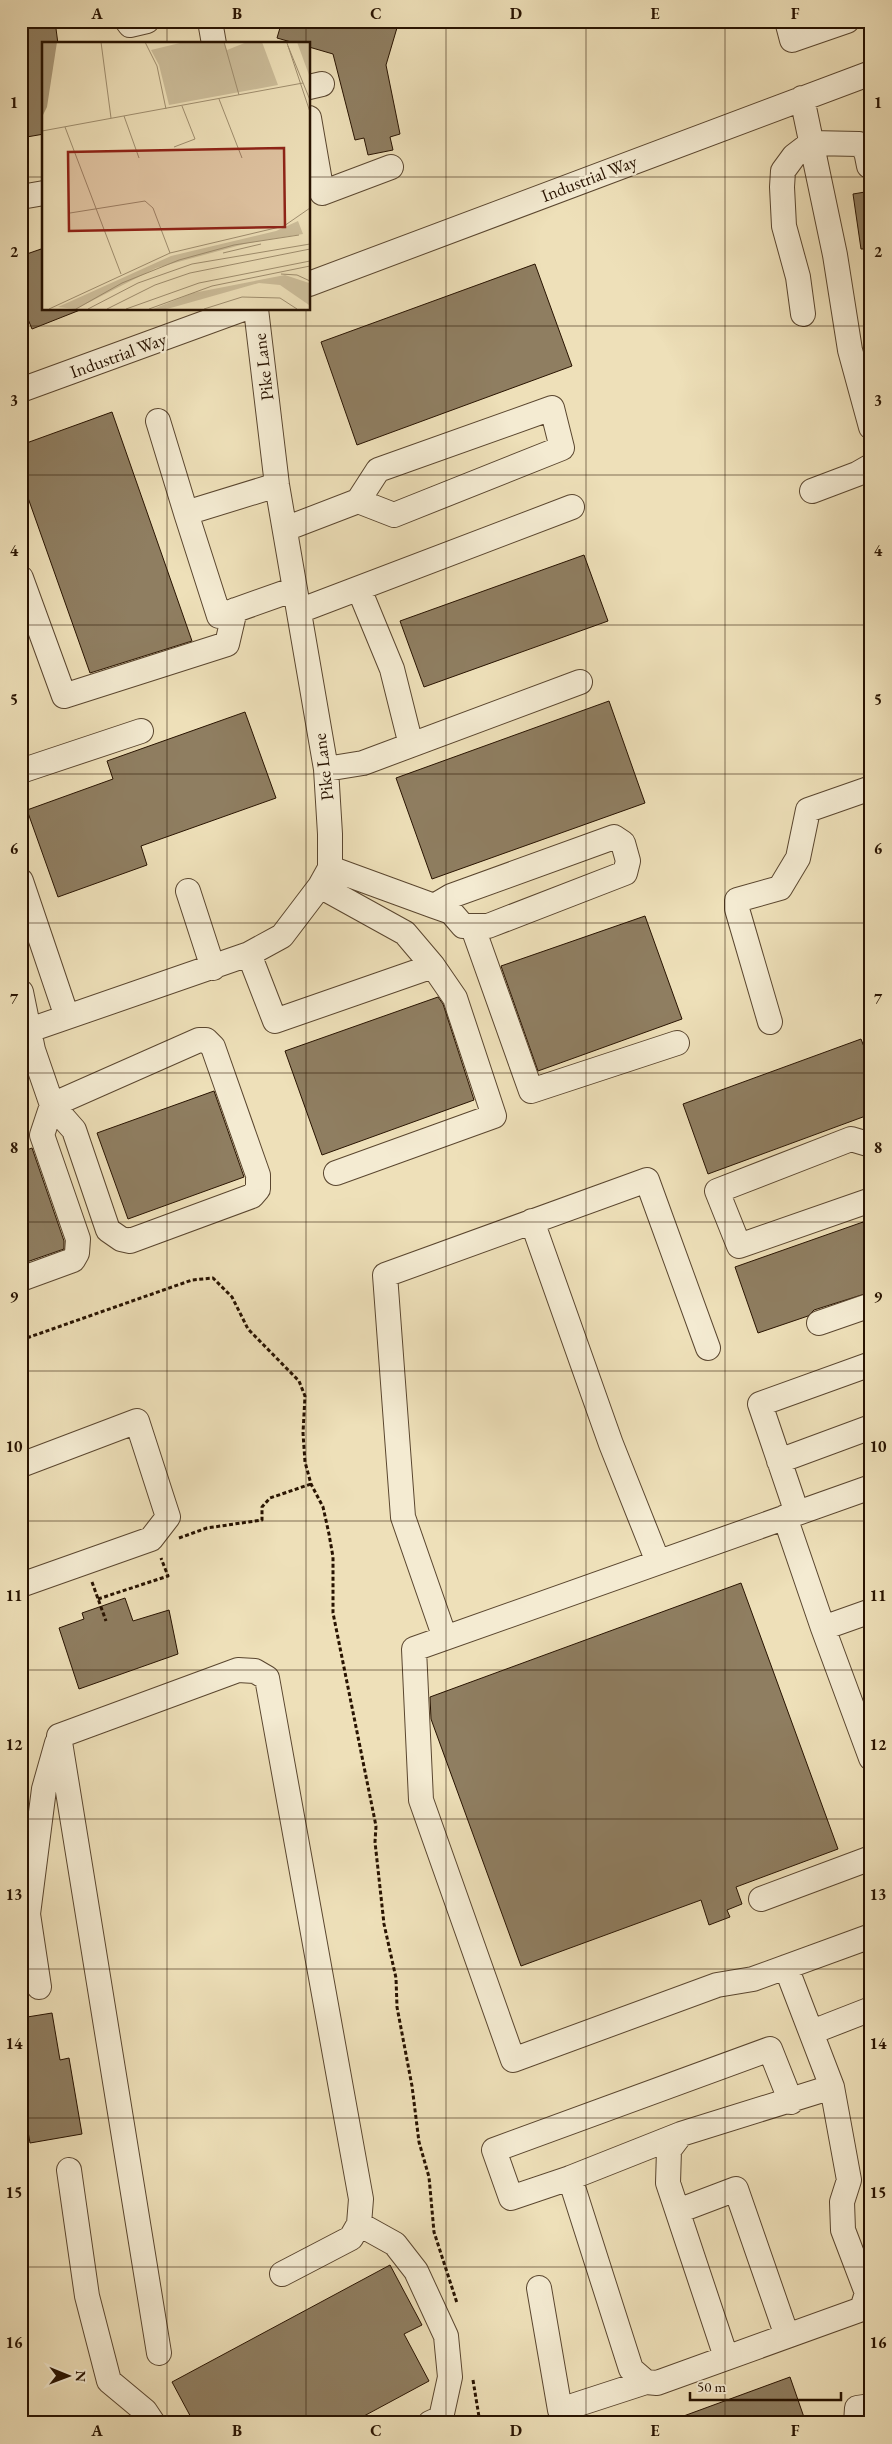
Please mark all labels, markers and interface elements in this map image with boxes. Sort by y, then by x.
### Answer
text: A [90,3,103,24]
text: B [232,3,242,24]
text: C [370,3,382,24]
text: D [510,3,522,24]
text: E [650,3,660,24]
text: F [791,3,800,24]
inset map [42,42,310,310]
text: 1 [10,92,18,113]
text: 1 [874,92,882,113]
street label: Industrial Way [538,149,640,207]
text: 2 [10,241,19,262]
text: 2 [874,241,883,262]
street label: Industrial Way [67,327,169,383]
street label: Pike Lane [247,332,279,402]
text: 3 [10,390,18,411]
text: 3 [874,390,882,411]
text: 4 [10,540,19,561]
text: 4 [874,540,883,561]
text: 5 [10,689,18,710]
text: 5 [874,689,882,710]
street label: Pike Lane [307,732,339,802]
text: 6 [10,838,19,859]
text: 6 [874,838,883,859]
text: 7 [10,988,19,1009]
text: 7 [874,988,883,1009]
text: 8 [10,1137,18,1158]
text: 8 [874,1137,882,1158]
text: 9 [10,1286,19,1307]
text: 9 [874,1286,883,1307]
text: 10 [6,1436,23,1457]
text: 10 [870,1436,887,1457]
text: 11 [6,1585,22,1606]
text: 11 [870,1585,886,1606]
text: 12 [6,1734,23,1755]
text: 12 [870,1734,887,1755]
text: 13 [6,1884,22,1905]
text: 13 [870,1884,886,1905]
text: 14 [6,2033,23,2054]
text: 14 [870,2033,887,2054]
text: 15 [6,2182,22,2203]
text: 15 [870,2182,886,2203]
text: 16 [6,2332,23,2353]
text: 16 [870,2332,887,2353]
north arrow [42,2352,92,2402]
scale bar [690,2369,841,2401]
text: N [72,2370,90,2383]
text: 50 m [697,2377,726,2396]
text: A [90,2420,103,2441]
text: B [232,2420,242,2441]
text: C [370,2420,382,2441]
text: D [510,2420,522,2441]
text: E [650,2420,660,2441]
text: F [791,2420,800,2441]

